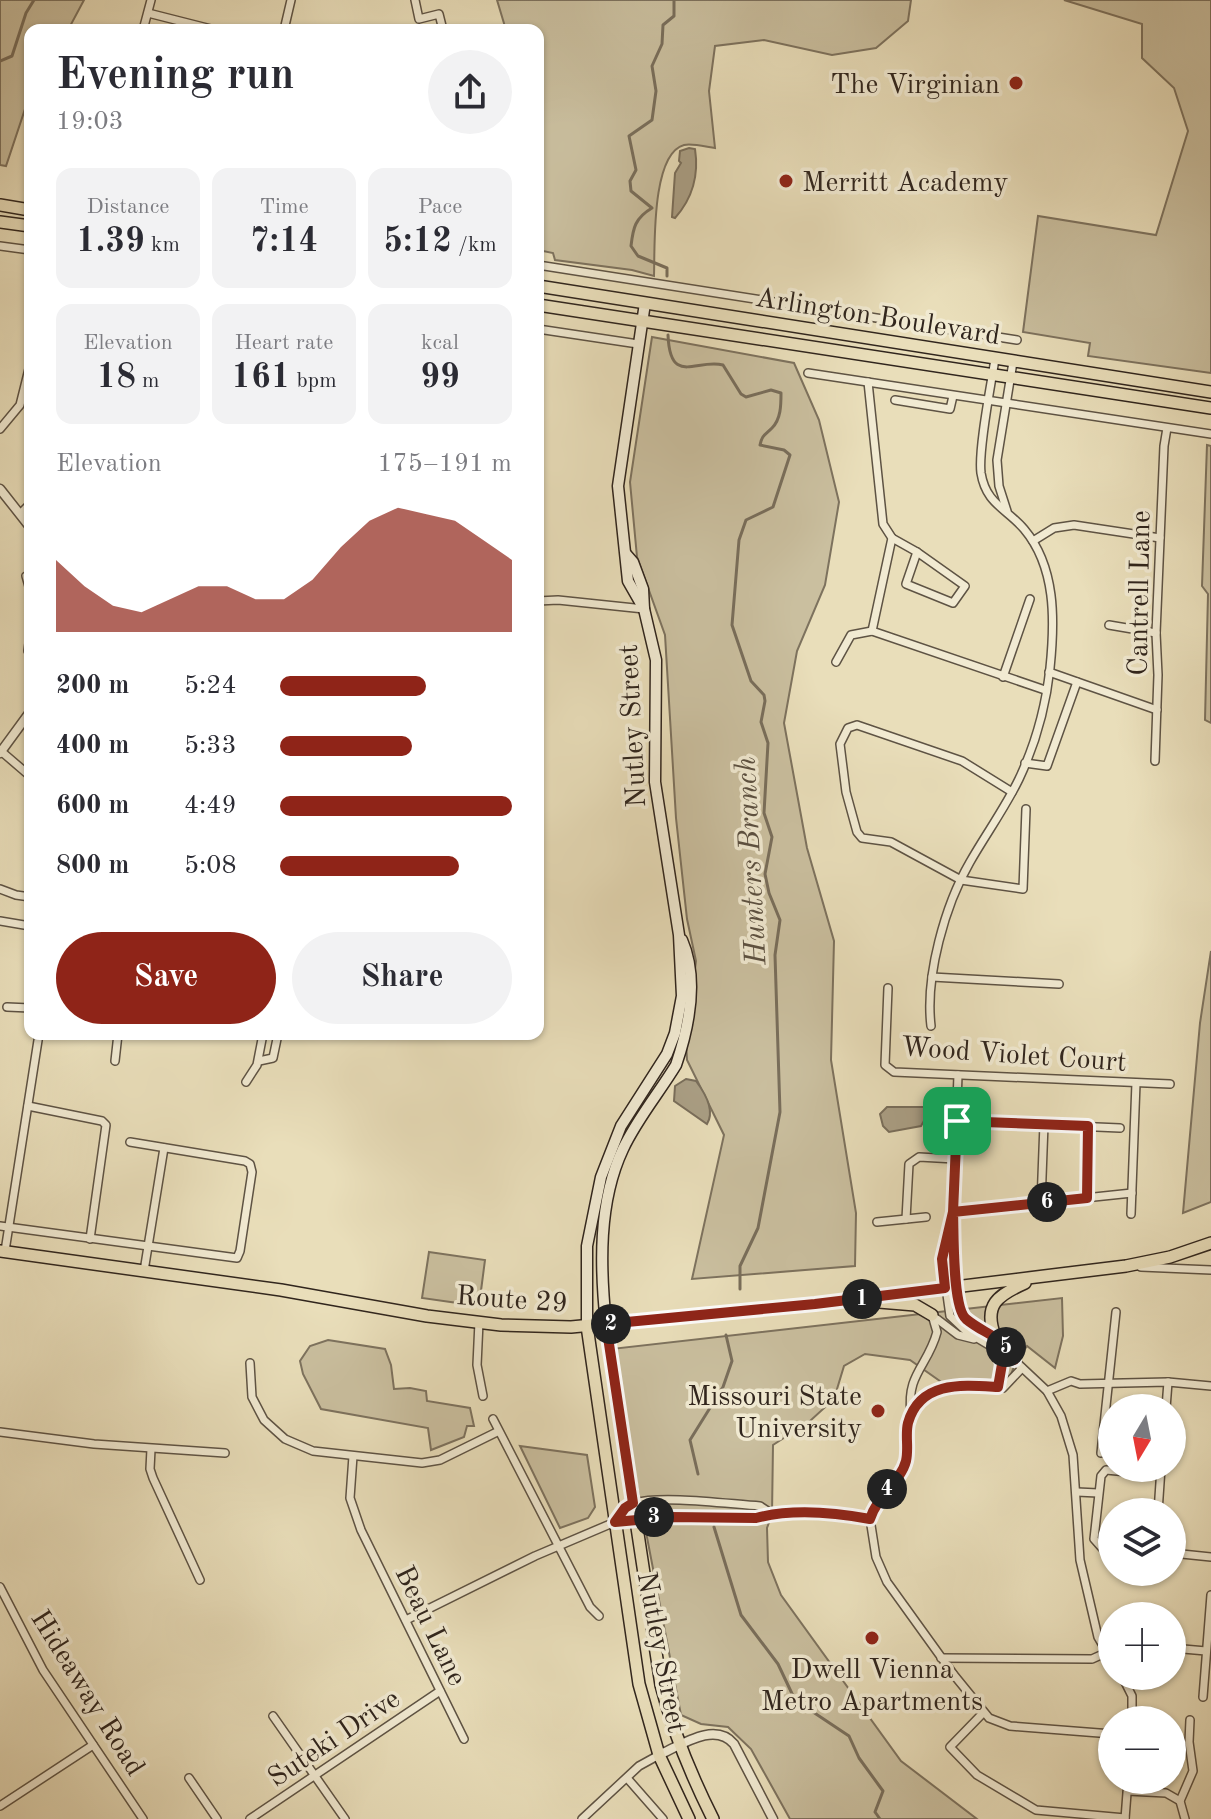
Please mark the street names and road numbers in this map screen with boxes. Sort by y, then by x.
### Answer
street label: Arlington Boulevard [753,285,1002,351]
street label: Cantrell Lane [1126,510,1156,676]
street label: Nutley Street [616,643,652,808]
street label: Wood Violet Court [900,1034,1128,1078]
street label: Route 29 [455,1283,569,1319]
street label: Beau Lane [388,1562,470,1691]
street label: Nutley Street [631,1570,689,1736]
street label: Hideaway Road [24,1606,149,1781]
street label: Suteki Drive [264,1685,406,1794]

